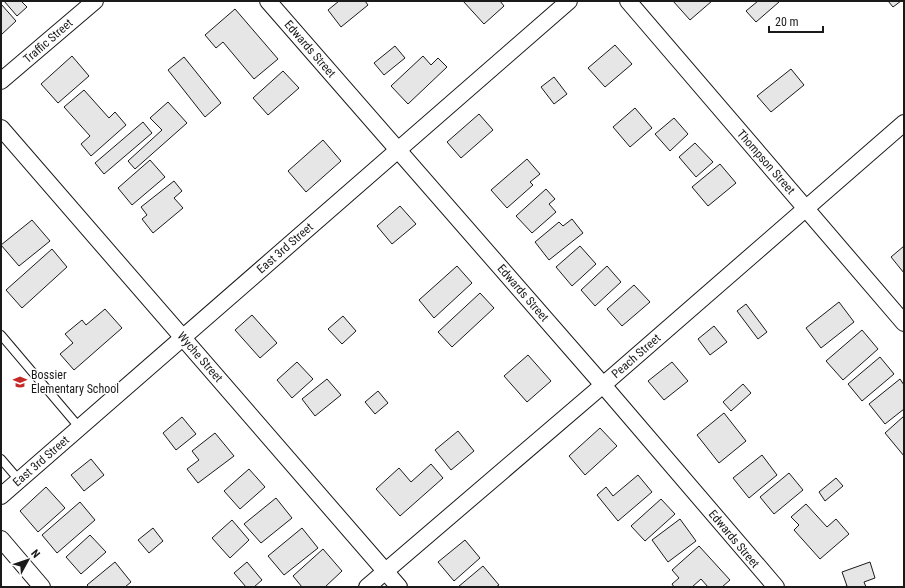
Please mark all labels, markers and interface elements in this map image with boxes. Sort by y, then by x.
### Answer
scale bar [769,8,823,34]
text: 20 m [775,15,799,29]
street label: Traffic Street [21,16,76,66]
street label: Edwards Street [281,18,339,81]
street label: Thompson Street [734,127,798,198]
street label: East 3rd Street [254,220,316,276]
street label: Edwards Street [494,262,552,325]
street label: Wyche Street [174,329,226,385]
street label: Peach Street [609,331,664,381]
place label: Bossier Elementary School [31,368,119,396]
school or university icon: Bossier Elementary School [12,374,28,390]
street label: East 3rd Street [10,433,72,489]
street label: Edwards Street [706,507,763,571]
north arrow [8,540,48,580]
text: N [28,547,43,561]

